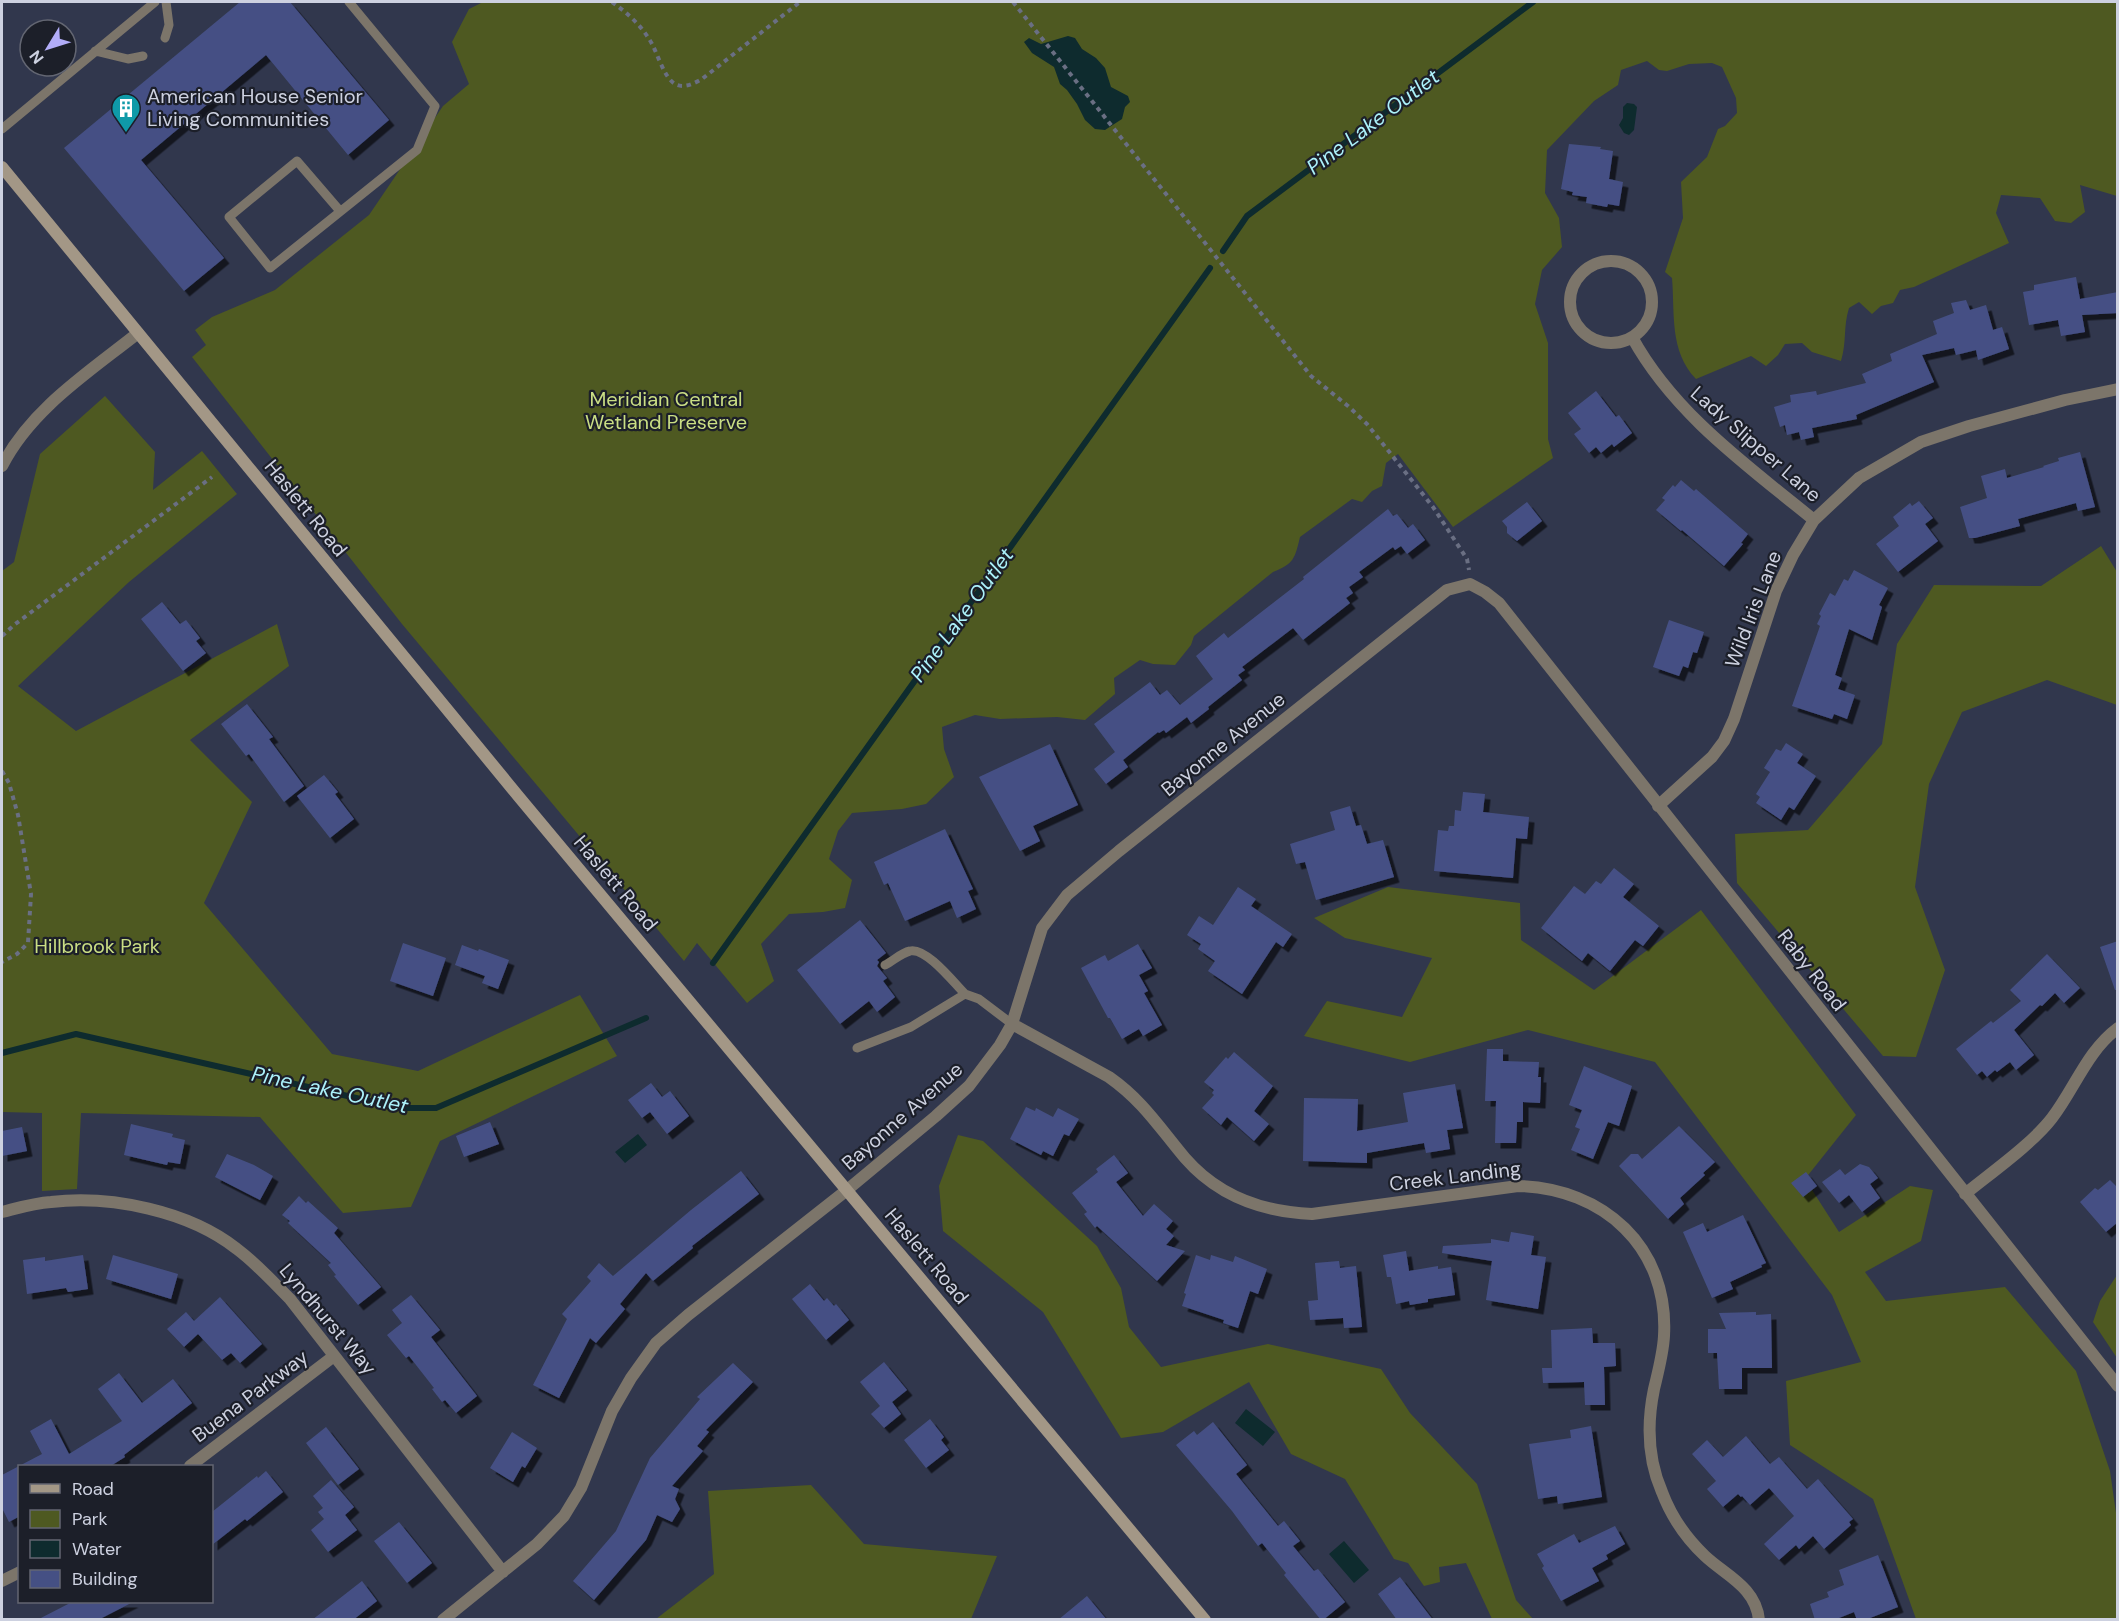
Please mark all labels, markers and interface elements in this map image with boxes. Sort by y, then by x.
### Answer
north arrow [18,18,78,78]
text: N [25,46,48,68]
water label: Pine Lake Outlet [1301,62,1446,181]
place label: American House Senior Living Communities [147,83,363,132]
building icon: American House Senior Living Communities [110,92,142,134]
street label: Lady Slipper Lane [1685,380,1827,508]
park label: Meridian Central Wetland Preserve [585,386,747,435]
street label: Haslett Road [259,454,353,562]
water label: Pine Lake Outlet [904,542,1021,688]
street label: Wild Iris Lane [1719,547,1787,671]
street label: Bayonne Avenue [1156,686,1290,802]
street label: Haslett Road [568,830,664,936]
street label: Raby Road [1772,924,1852,1016]
park label: Hillbrook Park [34,933,160,959]
street label: Bayonne Avenue [836,1056,968,1176]
water label: Pine Lake Outlet [249,1060,412,1120]
street label: Creek Landing [1388,1155,1522,1197]
street label: Haslett Road [879,1203,975,1309]
street label: Lyndhurst Way [274,1258,382,1380]
street label: Buena Parkway [187,1344,313,1448]
legend [18,1465,213,1603]
text: Road [72,1477,114,1501]
text: Park [72,1507,108,1531]
text: Water [72,1537,122,1561]
text: Building [72,1567,137,1591]

